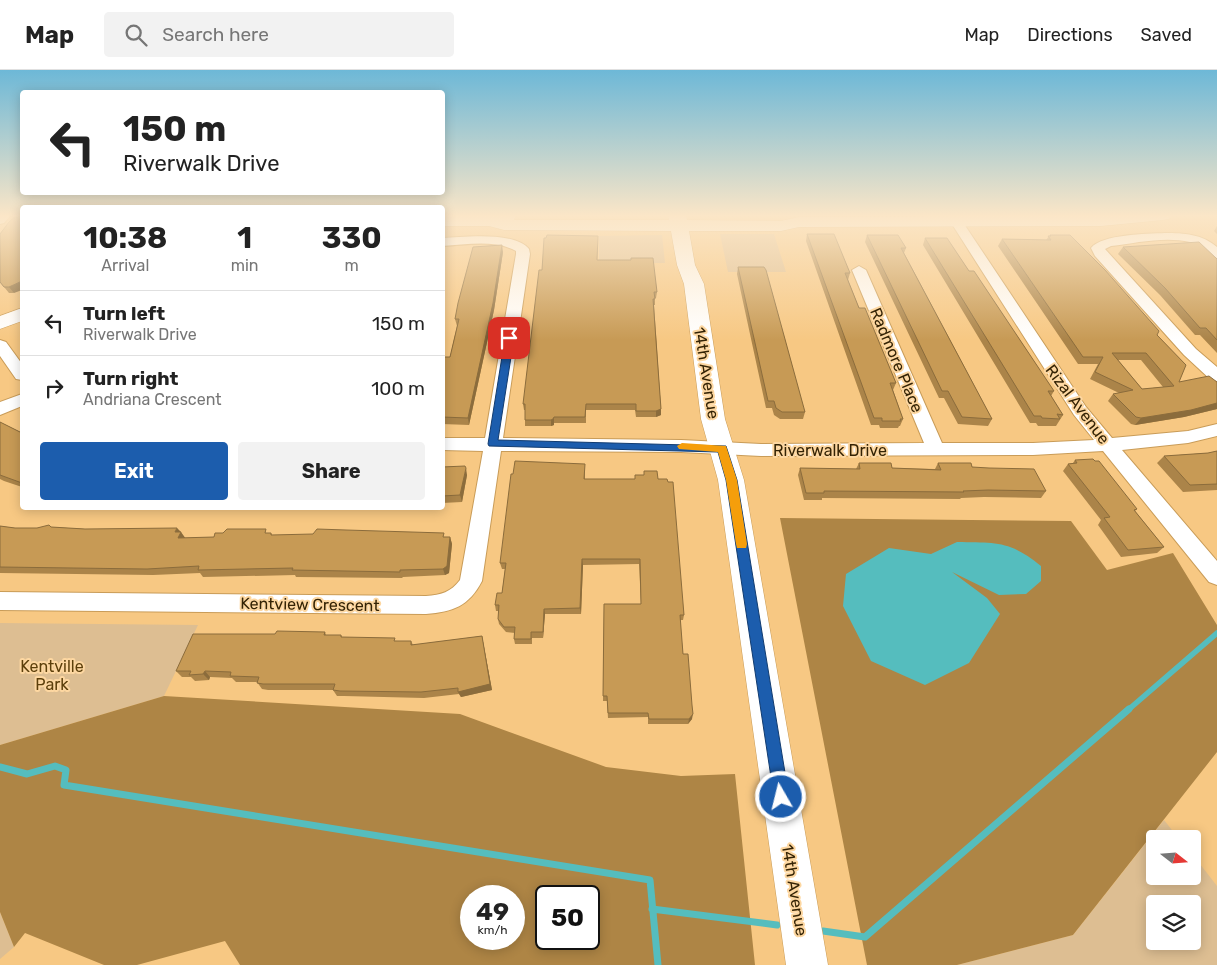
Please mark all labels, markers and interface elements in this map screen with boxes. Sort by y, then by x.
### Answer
search box [104,12,454,57]
text: Map [25,21,74,49]
icon: search [122,21,150,49]
text: Search here [162,23,269,46]
text: Map [964,24,999,46]
text: Directions [1027,24,1113,46]
text: Saved [1141,24,1192,46]
text: 150 m [123,108,226,150]
icon: left [40,110,105,175]
text: Riverwalk Drive [123,150,279,177]
text: 10:38 [83,220,167,256]
text: 1 [237,220,252,256]
text: 330 [322,220,382,256]
text: Arrival [101,256,149,275]
text: min [231,256,258,275]
text: m [345,256,359,275]
text: Turn left [83,302,165,325]
street label: Radmore Place [866,305,927,415]
icon: left [40,309,68,337]
text: 150 m [372,312,425,335]
pin [488,317,530,359]
icon: arrive [495,324,523,352]
text: Riverwalk Drive [83,325,197,344]
street label: 14th Avenue [690,326,723,420]
street label: Rizal Avenue [1041,361,1114,448]
text: Turn right [83,367,178,390]
icon: right [40,374,68,402]
text: 100 m [371,377,425,400]
text: Andriana Crescent [83,390,222,409]
street label: Riverwalk Drive [773,441,887,460]
button: Exit [40,442,228,500]
button: Share [238,442,425,500]
street label: Kentview Crescent [240,594,380,615]
park label: Kentville Park [20,657,84,694]
position arrow [754,770,806,822]
north arrow [1146,830,1201,885]
map controls [1146,830,1201,950]
street label: 14th Avenue [778,843,811,937]
speed limit sign: 50 [535,885,600,950]
button: layers [1146,895,1201,950]
text: 49 [476,897,509,926]
text: km/h [478,923,507,937]

